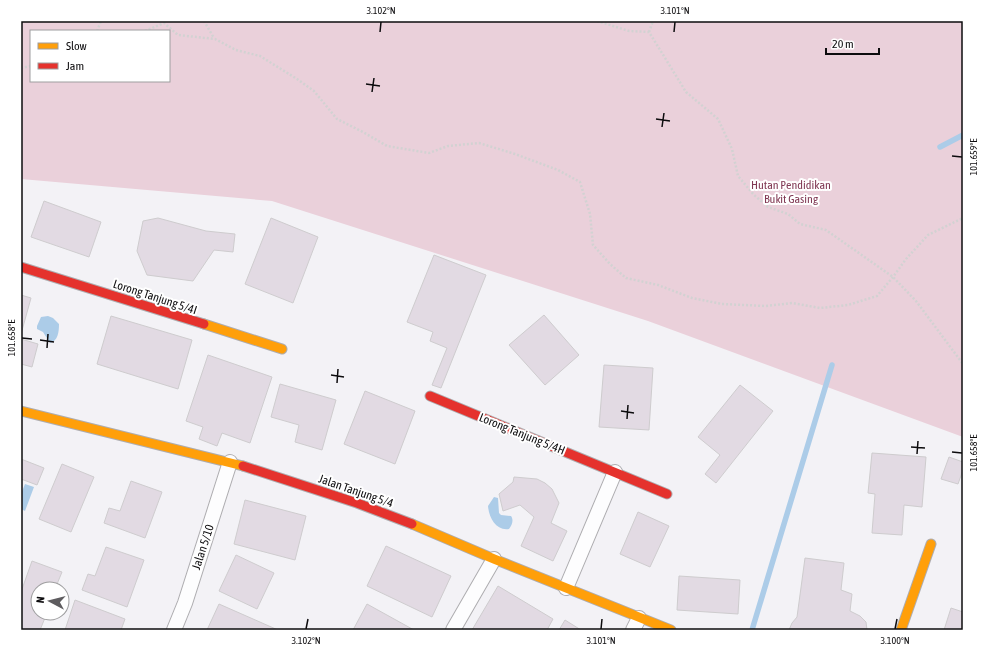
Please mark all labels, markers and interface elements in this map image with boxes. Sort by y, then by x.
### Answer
text: 3.102°N [366,5,396,16]
text: 3.101°N [660,5,690,16]
legend [30,30,170,82]
scale bar [826,30,879,56]
text: 20 m [832,37,854,51]
text: Slow [66,39,87,53]
text: Jam [66,59,84,73]
text: 101.659°E [968,138,979,176]
park label: Hutan Pendidikan Bukit Gasing [751,178,831,206]
street label: Lorong Tanjung 5/4I [111,277,199,317]
text: 101.658°E [6,319,17,357]
street label: Lorong Tanjung 5/4H [477,410,567,458]
text: 101.658°E [968,434,979,472]
street label: Jalan Tanjung 5/4 [317,472,395,510]
street label: Jalan 5/10 [189,522,217,571]
north arrow [30,581,70,621]
text: N [34,596,46,604]
text: 3.102°N [291,635,321,646]
text: 3.101°N [586,635,616,646]
text: 3.100°N [880,635,910,646]

